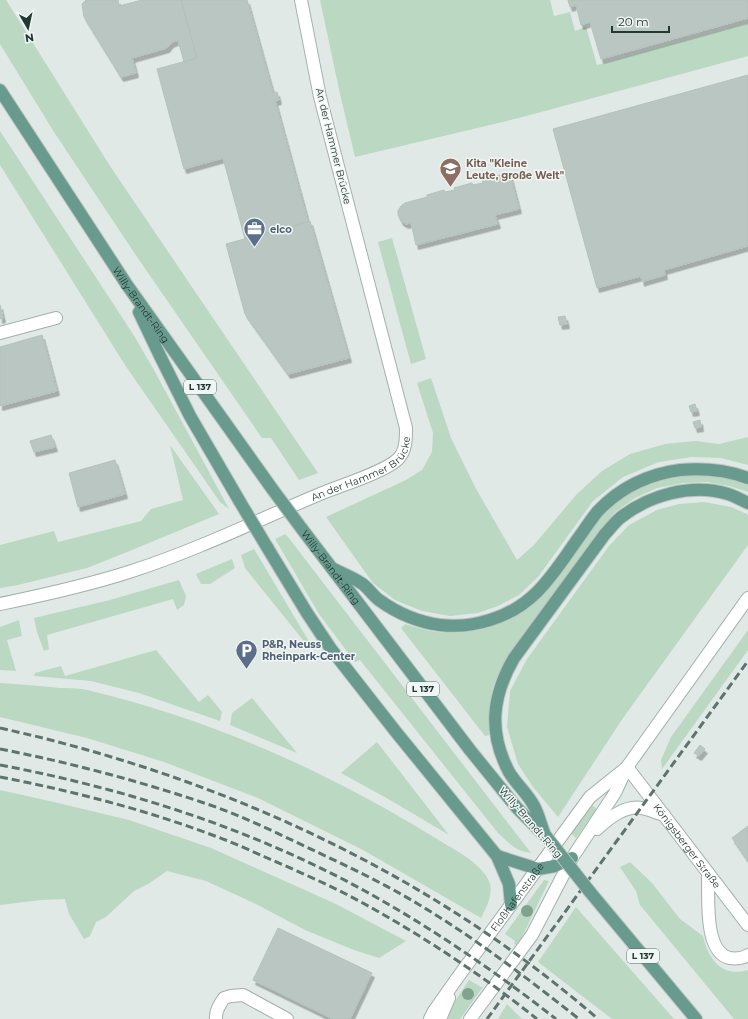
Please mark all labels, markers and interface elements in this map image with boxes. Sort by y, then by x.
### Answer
north arrow [8,8,48,48]
scale bar [612,8,669,34]
text: 20 m [618,14,649,29]
text: N [24,30,35,45]
street label: An der Hammer Brücke [313,87,354,206]
school or university icon: Kita "Kleine Leute, große Welt" [438,156,464,189]
place label: Kita "Kleine Leute, große Welt" [466,157,564,182]
office icon: elco [241,216,267,249]
place label: elco [270,223,292,236]
street label: Willy-Brandt-Ring [110,264,172,346]
road number: L 137 [184,380,216,394]
street label: An der Hammer Brücke [309,436,413,504]
street label: Willy-Brandt-Ring [298,528,363,607]
parking icon: P&R, Neuss Rheinpark-Center [233,637,259,670]
place label: P&R, Neuss Rheinpark-Center [262,638,356,663]
road number: L 137 [407,682,439,696]
street label: Willy-Brandt-Ring [496,784,565,861]
street label: Königsberger Straße [650,801,723,891]
street label: Floßhafenstraße [488,860,547,934]
road number: L 137 [627,949,659,963]

